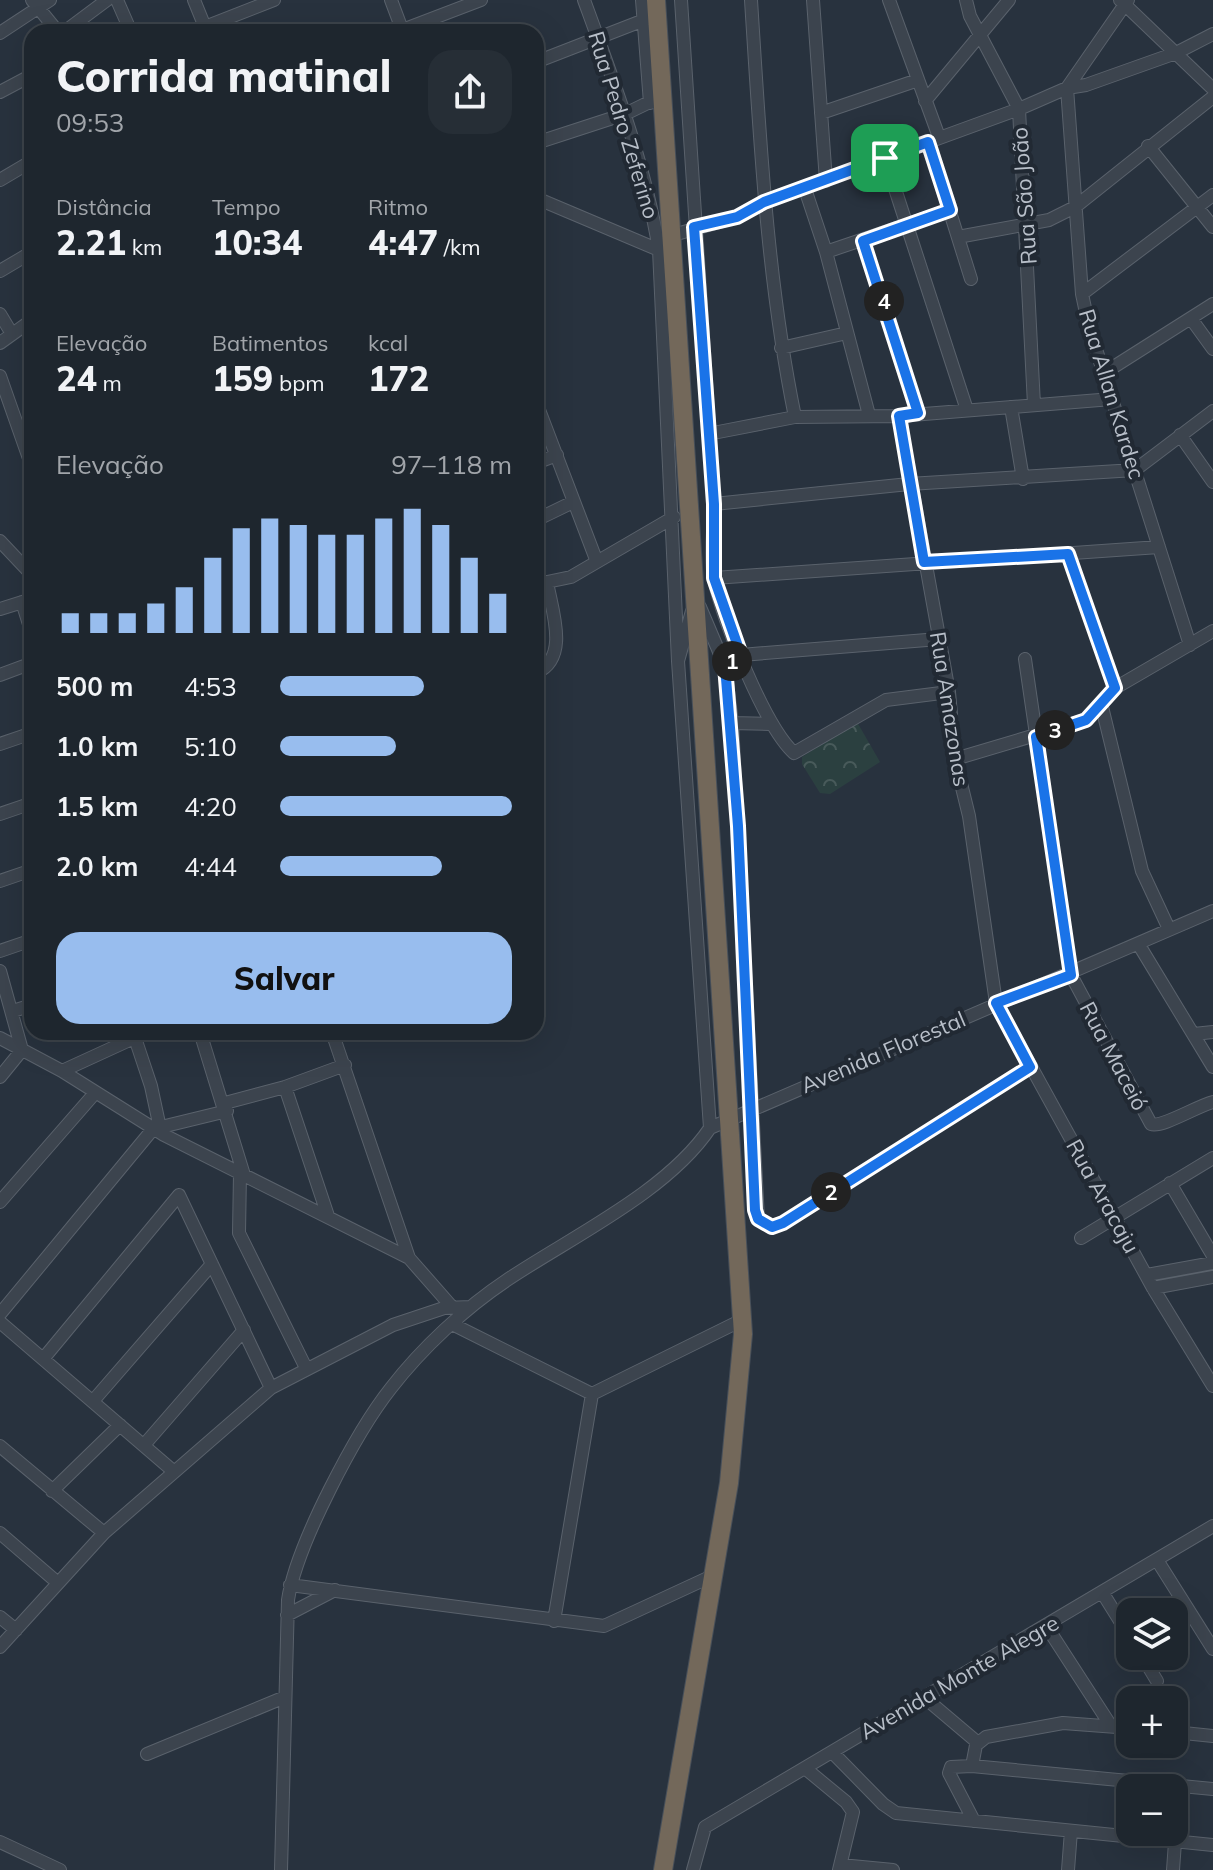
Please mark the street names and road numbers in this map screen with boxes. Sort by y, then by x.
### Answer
street label: Rua Pedro Zeferino [582,28,666,222]
street label: Rua São João [1005,126,1043,266]
street label: Rua Allan Kardec [1073,306,1151,483]
street label: Rua Amazonas [924,630,976,788]
street label: Rua Maceió [1074,997,1154,1115]
street label: Avenida Florestal [796,1005,970,1099]
street label: Rua Aracaju [1060,1134,1146,1258]
street label: Avenida Monte Alegre [854,1609,1064,1745]

